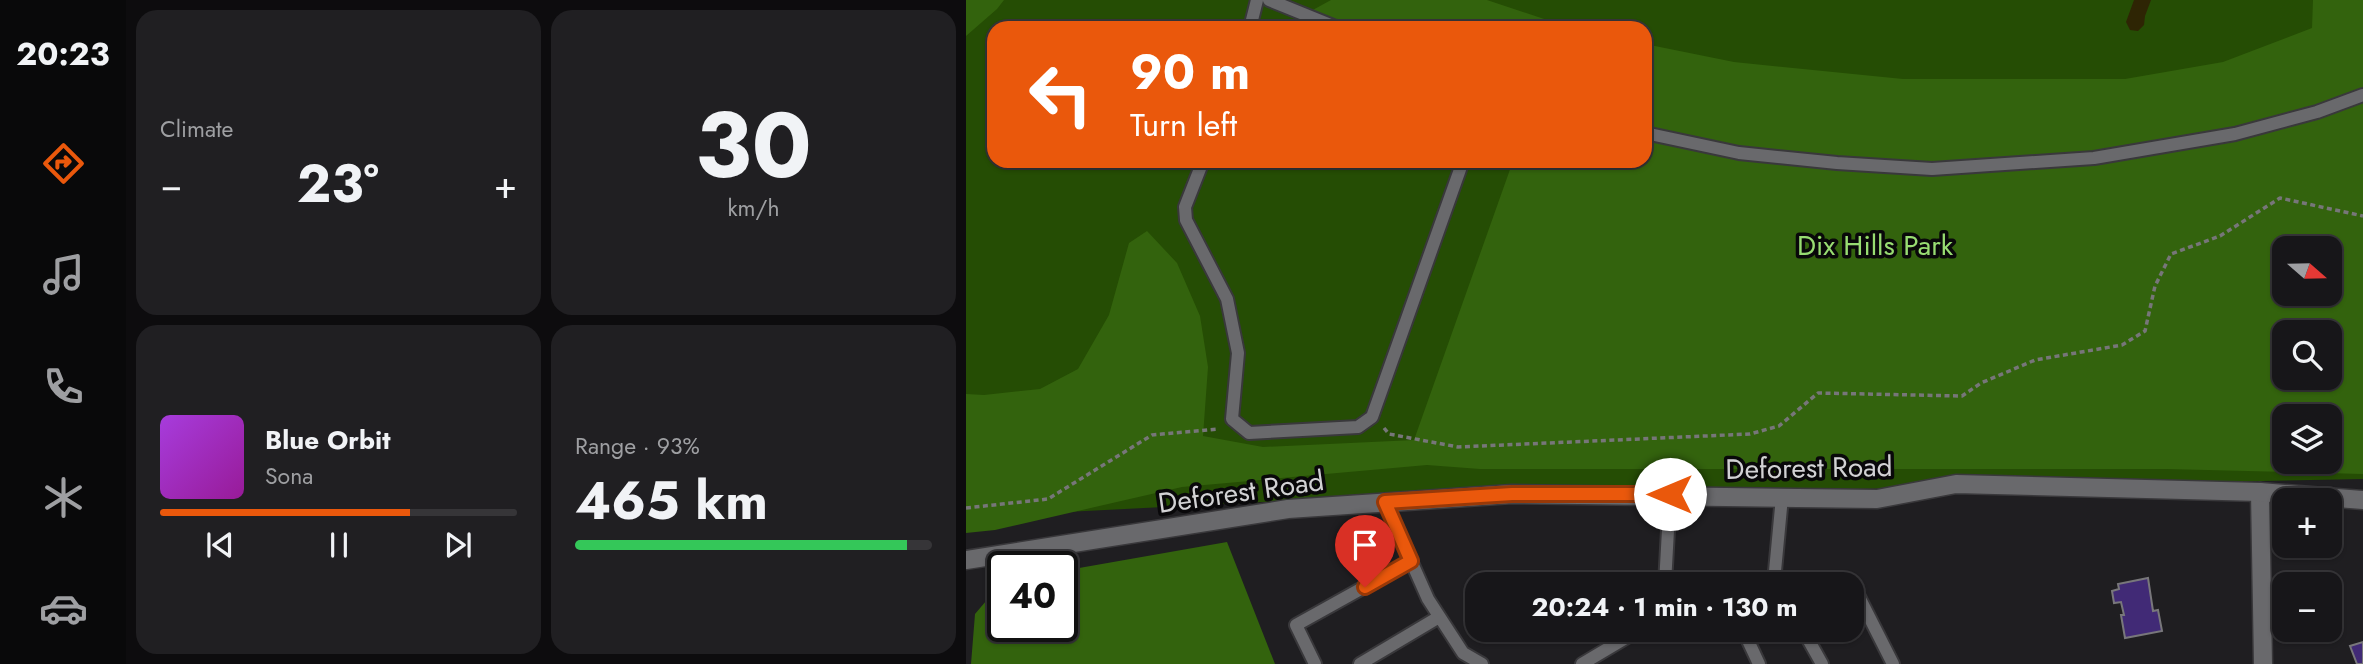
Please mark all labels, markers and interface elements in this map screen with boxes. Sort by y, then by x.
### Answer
text: 20:23 [16,31,110,77]
text: 90 m [1130,37,1250,107]
icon: left [1015,49,1106,140]
text: 30 [695,80,812,211]
text: Turn left [1130,102,1237,148]
text: Climate [160,112,233,146]
icon: directions [39,139,88,188]
text: 23° [297,146,379,222]
text: − [160,157,182,212]
text: + [494,157,517,212]
text: km/h [728,191,779,225]
park label: Dix Hills Park [1797,225,1954,266]
north arrow [2272,236,2342,306]
map controls [2272,236,2342,642]
icon: music [39,250,88,299]
button: search [2272,320,2342,390]
icon: phone [39,362,88,411]
button: layers [2272,404,2342,474]
text: Blue Orbit [265,421,390,459]
text: Range · 93% [575,429,700,463]
street label: Deforest Road [1725,446,1893,490]
position arrow [1633,457,1707,531]
text: Sona [265,459,313,493]
street label: Deforest Road [1155,460,1327,524]
text: 465 km [575,463,768,539]
icon: climate [39,473,88,522]
button: + [2272,488,2342,558]
pin [1335,515,1395,587]
icon: previous [201,526,239,564]
icon: pause [320,526,358,564]
icon: next [439,526,477,564]
icon: arrive [1346,526,1384,564]
speed limit sign: 40 [987,551,1078,642]
button: − [2272,572,2342,642]
icon: car [39,584,88,633]
text: 20:24 · 1 min · 130 m [1532,588,1797,626]

